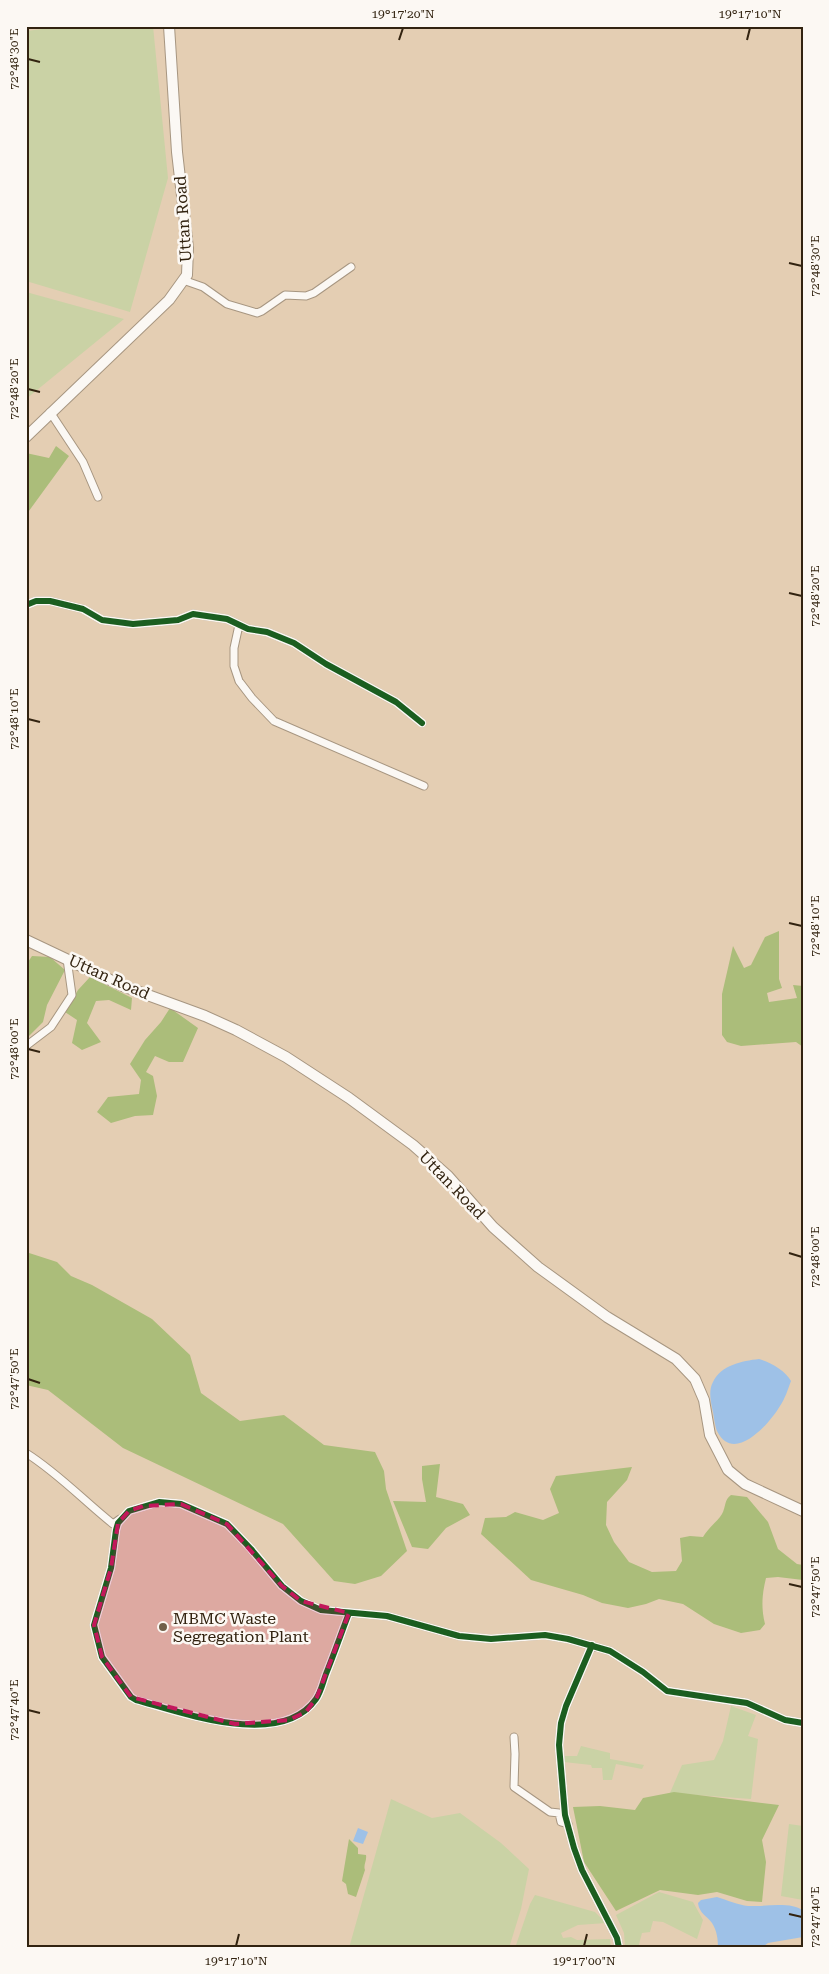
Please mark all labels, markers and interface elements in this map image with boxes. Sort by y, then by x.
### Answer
text: 19°17'20"N [371,7,435,21]
text: 19°17'10"N [718,7,782,21]
text: 72°48'30"E [7,28,21,90]
street label: Uttan Road [170,175,196,263]
text: 72°48'30"E [808,235,822,297]
text: 72°48'20"E [7,358,21,420]
text: 72°48'20"E [808,565,822,627]
text: 72°48'10"E [7,688,21,750]
text: 72°48'10"E [808,895,822,957]
street label: Uttan Road [65,951,153,1003]
text: 72°48'00"E [7,1018,21,1080]
street label: Uttan Road [415,1147,489,1223]
text: 72°48'00"E [808,1226,822,1288]
text: 72°47'50"E [7,1348,21,1410]
text: 72°47'50"E [808,1556,822,1618]
place label: MBMC Waste Segregation Plant [173,1609,309,1646]
marker: MBMC Waste Segregation Plant [157,1621,169,1633]
text: 72°47'40"E [7,1679,21,1741]
text: 72°47'40"E [808,1886,822,1948]
text: 19°17'10"N [204,1954,268,1968]
text: 19°17'00"N [552,1954,616,1968]

